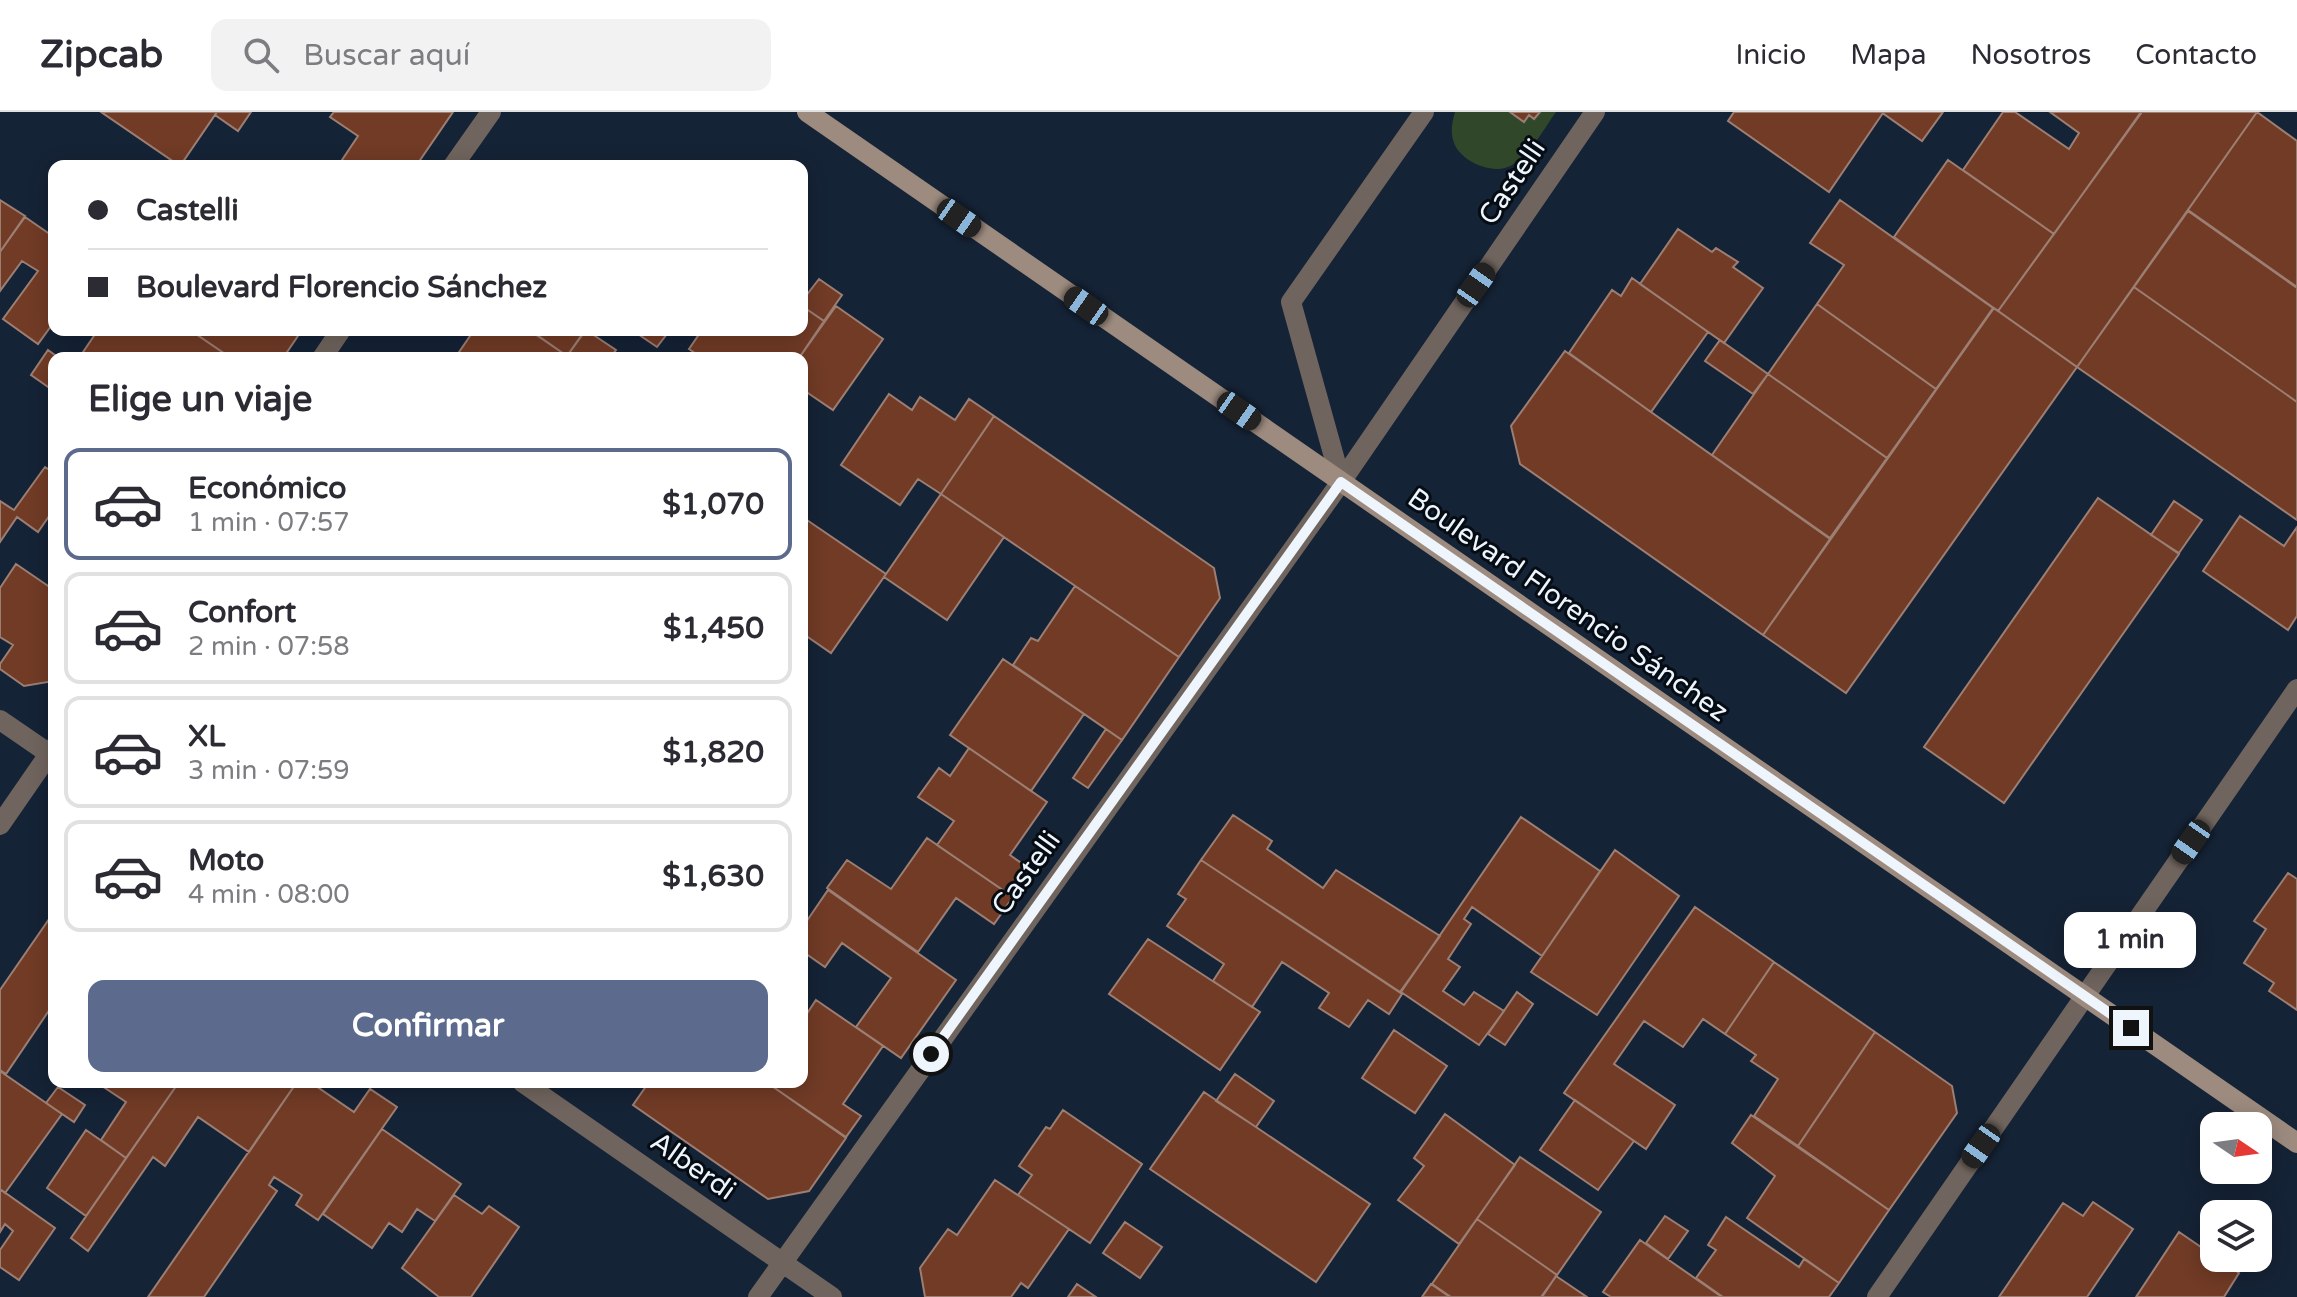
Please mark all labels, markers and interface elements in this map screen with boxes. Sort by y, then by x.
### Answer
search box [211,19,771,91]
text: Zipcab [40,32,163,78]
icon: search [239,33,283,77]
text: Buscar aquí [303,37,470,74]
text: Inicio [1736,38,1806,72]
text: Mapa [1850,38,1926,72]
text: Nosotros [1970,38,2091,72]
text: Contacto [2135,38,2257,72]
street label: Castelli [1471,133,1553,231]
text: Castelli [136,192,239,229]
car [932,194,986,242]
car [1452,258,1500,312]
text: Boulevard Florencio Sánchez [136,269,547,306]
car [1059,282,1113,330]
text: Elige un viaje [88,378,312,421]
car [1212,387,1266,435]
icon: car [92,468,164,540]
text: Económico [188,470,346,507]
street label: Boulevard Florencio Sánchez [1401,481,1735,729]
text: $1,070 [662,486,764,523]
text: 1 min · 07:57 [188,507,350,538]
icon: car [92,592,164,664]
text: Confort [188,594,296,631]
text: $1,450 [663,610,764,647]
text: 2 min · 07:58 [188,631,350,662]
icon: car [92,716,164,788]
text: XL [188,718,225,755]
text: $1,820 [663,734,764,771]
text: 3 min · 07:59 [188,755,350,786]
car [2167,815,2215,869]
street label: Castelli [984,824,1068,922]
icon: car [92,840,164,912]
text: Moto [188,842,264,879]
text: $1,630 [662,858,764,895]
text: 4 min · 08:00 [188,879,350,910]
callout: 1 min [2065,912,2197,968]
text: 1 min [2095,924,2165,955]
button: Confirmar [88,980,768,1072]
route end [2113,1010,2149,1046]
route start [913,1036,949,1072]
north arrow [2200,1112,2272,1184]
map controls [2200,1112,2272,1272]
car [1957,1119,2005,1173]
street label: Alberdi [644,1124,742,1208]
button: layers [2200,1200,2272,1272]

